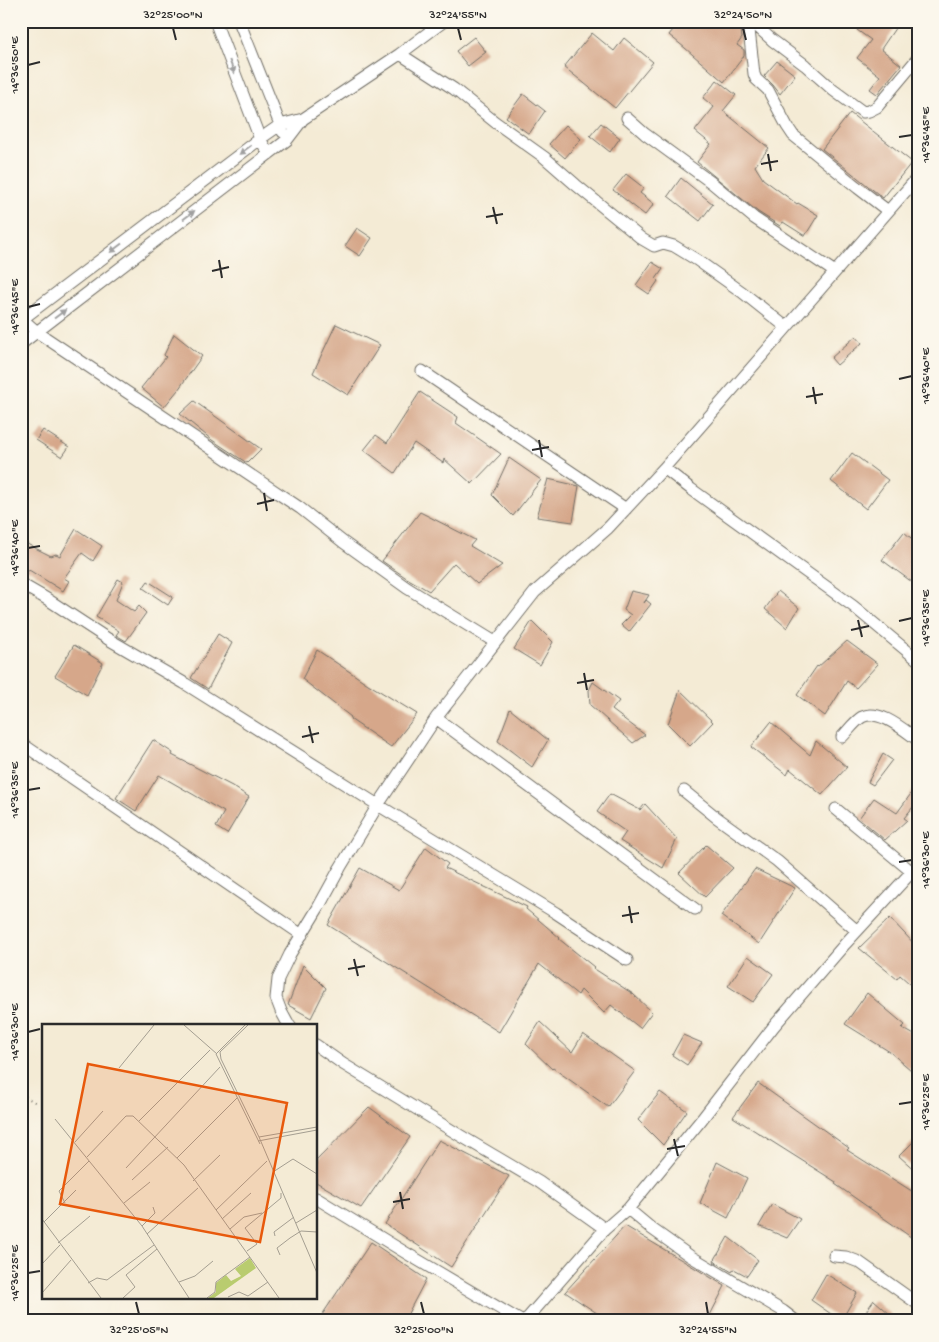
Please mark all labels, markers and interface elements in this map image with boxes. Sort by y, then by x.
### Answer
text: 32°25'00"N [142,9,203,23]
text: 32°24'55"N [428,9,487,23]
text: 32°24'50"N [713,9,772,23]
text: 14°36'50"E [9,36,23,94]
one-way arrow [228,60,236,75]
text: 14°36'45"E [920,107,934,164]
one-way arrow [238,145,252,155]
one-way arrow [182,210,195,221]
one-way arrow [109,243,123,253]
text: 14°36'45"E [9,279,23,336]
one-way arrow [53,309,67,319]
text: 14°36'40"E [920,347,934,405]
text: 14°36'40"E [9,519,23,577]
text: 14°36'35"E [920,589,934,647]
text: 14°36'35"E [9,761,23,819]
text: 14°36'30"E [920,831,934,889]
text: 14°36'30"E [9,1003,23,1061]
inset map [42,1024,318,1300]
text: 14°36'25"E [920,1074,934,1131]
text: 14°36'25"E [9,1245,23,1302]
text: 32°25'05"N [109,1324,169,1338]
text: 32°25'00"N [393,1324,454,1338]
text: 32°24'55"N [678,1324,737,1338]

